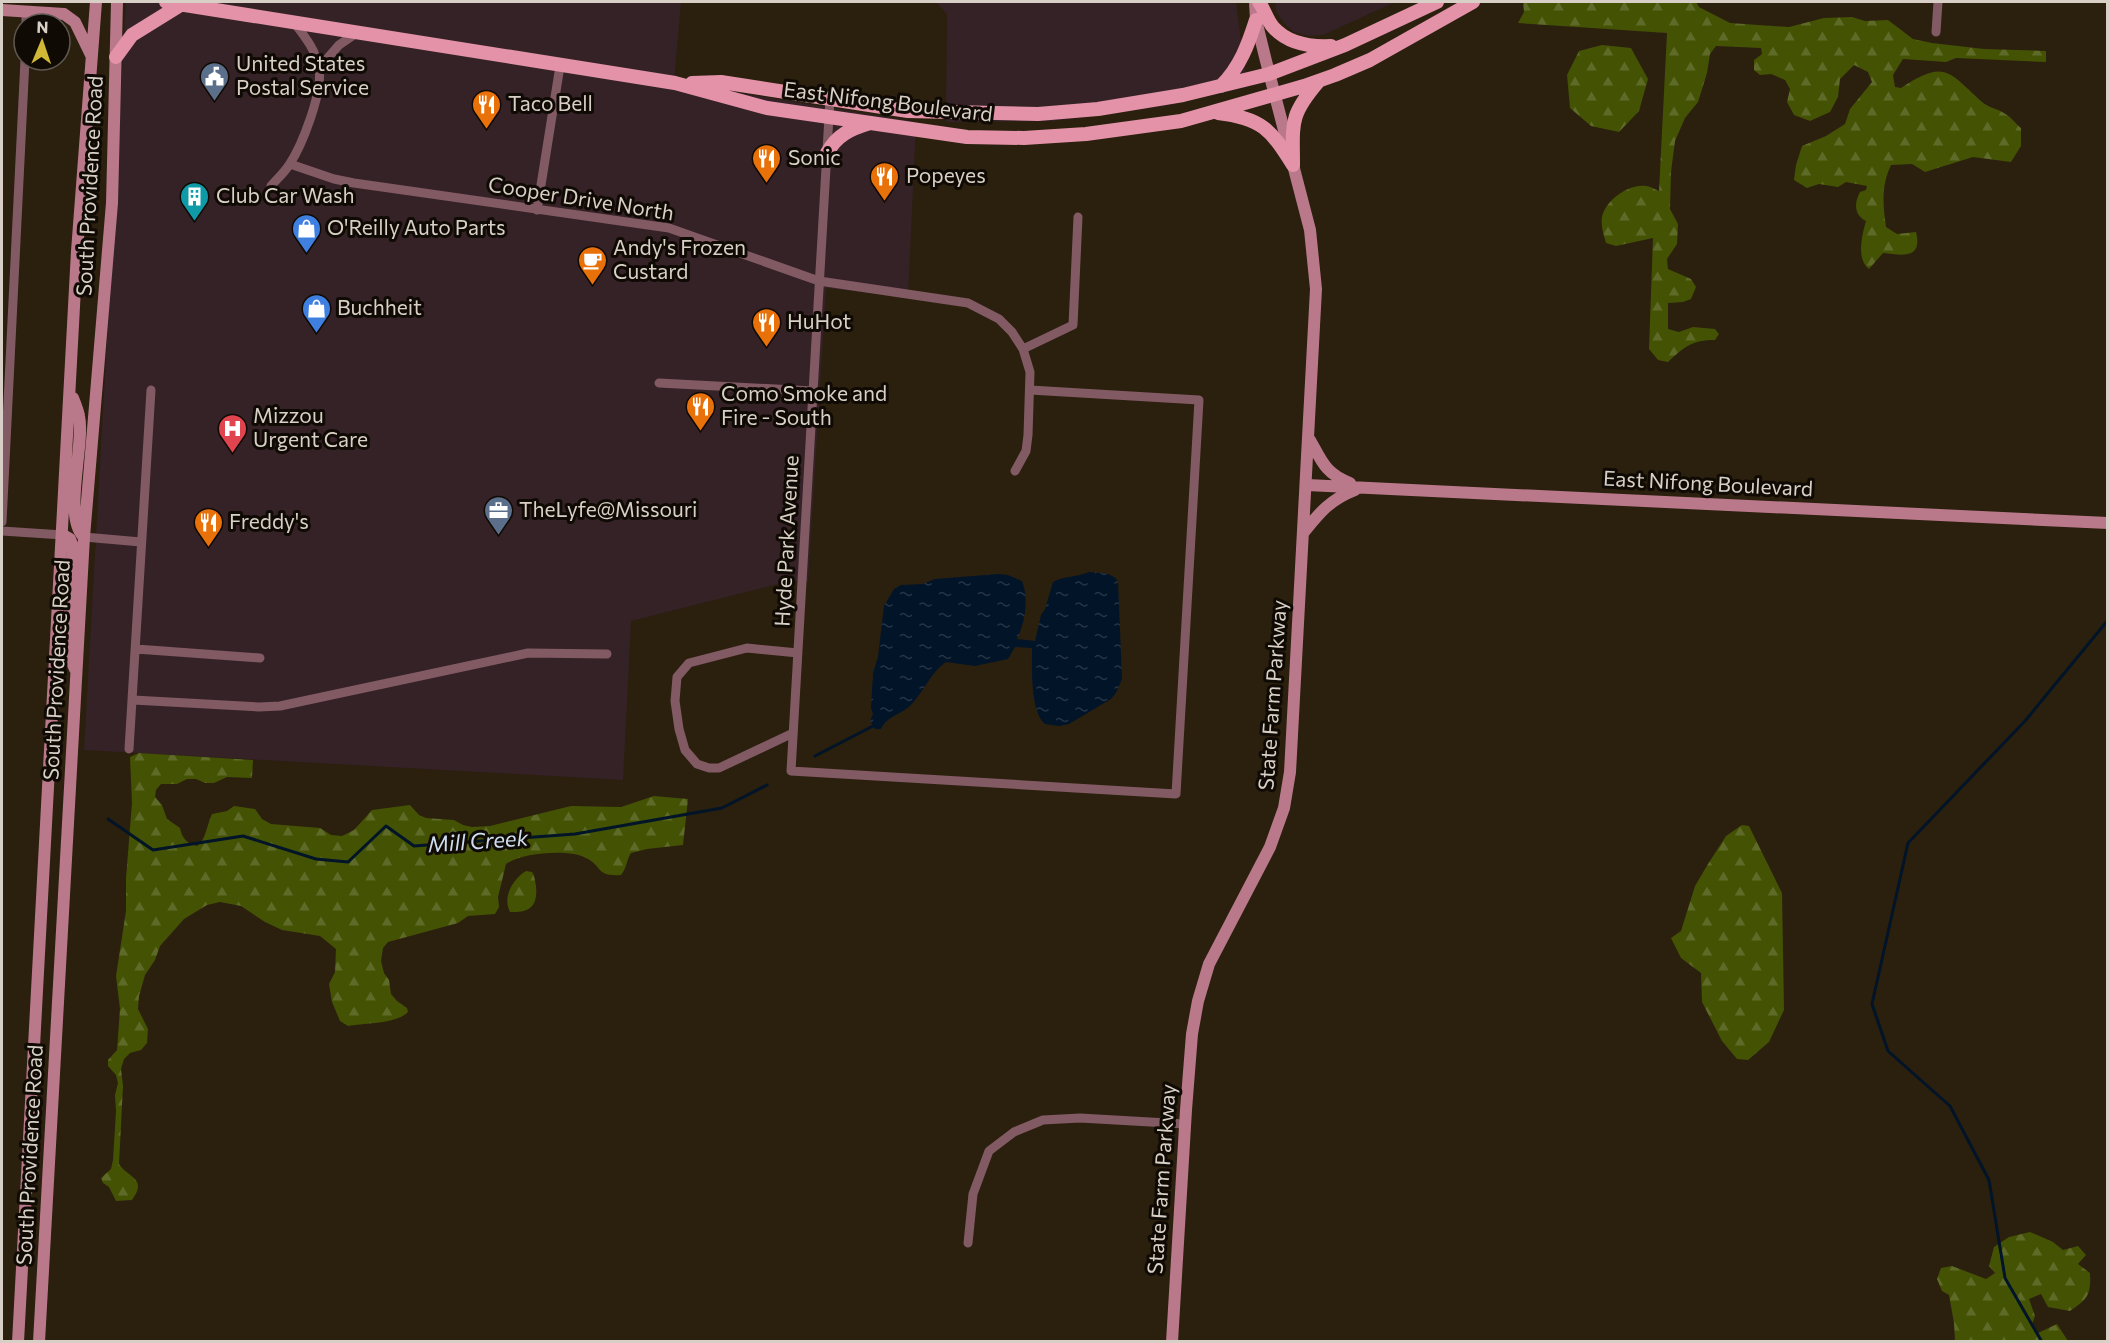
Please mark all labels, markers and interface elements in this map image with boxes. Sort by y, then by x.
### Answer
north arrow [12,12,72,72]
text: N [36,17,49,36]
place label: United States Postal Service [236,50,369,99]
public building icon: United States Postal Service [199,60,231,102]
street label: South Providence Road [70,75,107,297]
street label: East Nifong Boulevard [782,75,994,126]
restaurant icon: Taco Bell [471,88,503,130]
place label: Taco Bell [508,90,593,115]
restaurant icon: Sonic [751,142,783,184]
place label: Sonic [788,144,841,169]
restaurant icon: Popeyes [869,160,901,202]
place label: Popeyes [906,162,986,187]
street label: Cooper Drive North [487,171,676,225]
building icon: Club Car Wash [179,180,211,222]
place label: Club Car Wash [216,182,355,207]
shop icon: O'Reilly Auto Parts [290,212,322,254]
place label: O'Reilly Auto Parts [327,214,506,239]
place label: Andy's Frozen Custard [613,234,746,283]
cafe icon: Andy's Frozen Custard [576,244,608,286]
shop icon: Buchheit [300,292,332,334]
place label: Buchheit [337,294,422,319]
restaurant icon: HuHot [750,306,782,348]
place label: HuHot [787,308,851,333]
place label: Como Smoke and Fire - South [721,380,887,429]
restaurant icon: Como Smoke and Fire - South [684,390,716,432]
place label: Mizzou Urgent Care [253,402,368,451]
hospital icon: Mizzou Urgent Care [216,412,248,454]
street label: Hyde Park Avenue [769,455,802,627]
street label: East Nifong Boulevard [1602,465,1814,500]
office icon: TheLyfe@Missouri [482,494,514,536]
place label: TheLyfe@Missouri [519,496,698,521]
restaurant icon: Freddy's [192,506,224,548]
place label: Freddy's [229,508,309,533]
street label: South Providence Road [37,559,74,781]
street label: State Farm Parkway [1252,599,1291,791]
water label: Mill Creek [427,823,530,857]
street label: South Providence Road [10,1044,47,1266]
street label: State Farm Parkway [1141,1083,1180,1275]

